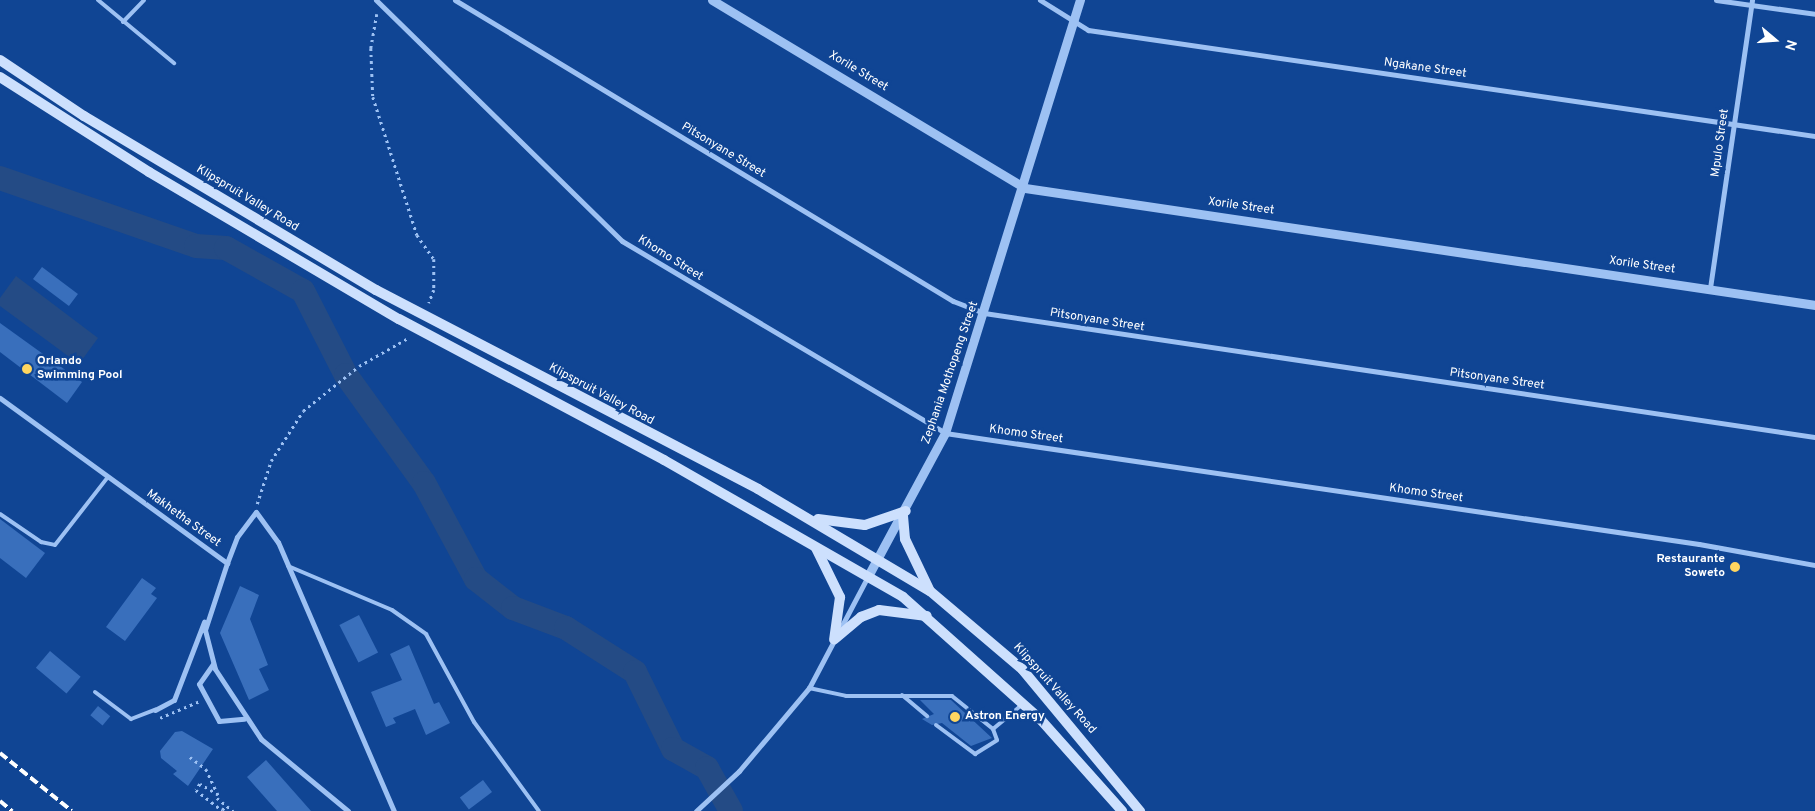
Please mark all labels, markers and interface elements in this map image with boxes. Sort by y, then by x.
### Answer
north arrow [1750,15,1800,65]
text: N [1780,37,1799,52]
street label: Xorile Street [826,49,890,95]
street label: Ngakane Street [1383,56,1467,82]
street label: Mpulo Street [1709,108,1733,178]
street label: Pitsonyane Street [678,120,768,182]
street label: Klipspruit Valley Road [193,163,301,235]
street label: Xorile Street [1207,195,1275,219]
street label: Khomo Street [635,233,705,285]
street label: Xorile Street [1608,254,1676,278]
street label: Zephania Mothopeng Street [920,300,982,446]
street label: Pitsonyane Street [1049,306,1145,336]
place label: Orlando Swimming Pool [37,355,123,383]
street label: Klipspruit Valley Road [546,361,656,429]
marker: Orlando Swimming Pool [21,363,33,375]
street label: Pitsonyane Street [1449,366,1545,394]
street label: Khomo Street [988,423,1064,447]
street label: Khomo Street [1388,482,1464,506]
street label: Makhetha Street [143,487,223,551]
place label: Restaurante Soweto [1656,553,1725,581]
marker: Restaurante Soweto [1729,561,1741,573]
street label: Klipspruit Valley Road [1009,640,1099,738]
place label: Astron Energy [965,710,1045,724]
marker: Astron Energy [949,711,961,723]

